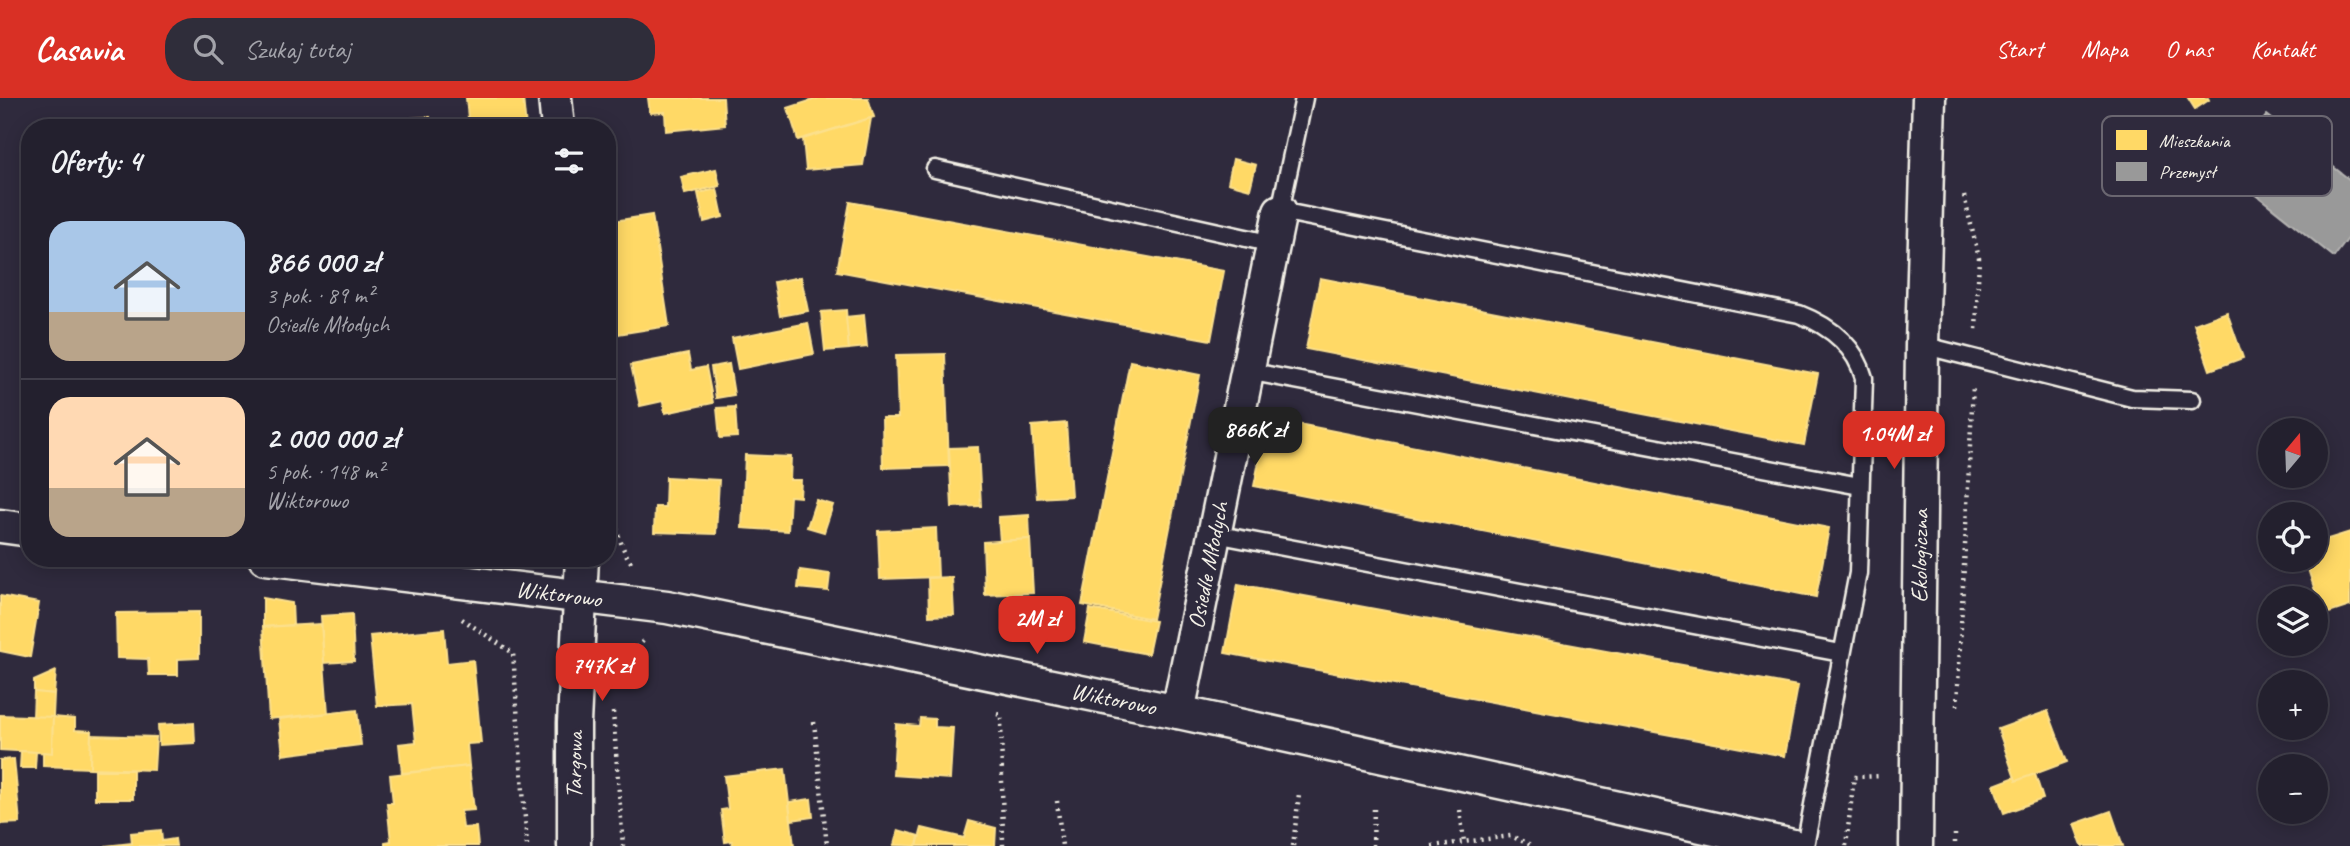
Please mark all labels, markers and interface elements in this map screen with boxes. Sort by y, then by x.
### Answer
search box [165,18,655,81]
text: Casavia [35,28,123,70]
icon: search [189,30,227,68]
text: Szukaj tutaj [245,33,351,66]
text: Start [1996,34,2043,64]
text: Mapa [2081,34,2128,64]
text: O nas [2166,34,2213,64]
text: Kontakt [2251,34,2315,64]
legend [2102,116,2332,196]
text: Mieszkania [2159,129,2231,153]
text: Oferty: 4 [49,142,141,180]
icon: filters [550,142,588,180]
text: Przemysł [2159,160,2218,184]
text: 866 000 zł [266,243,379,281]
icon: home [105,249,189,333]
text: 3 pok. · 89 m² [266,281,374,310]
text: Osiedle Młodych [266,310,389,339]
pin: 866K zł [1190,408,1320,467]
pin: 1.04M zł [1822,412,1966,471]
text: 866K zł [1224,415,1286,444]
north arrow [2258,418,2328,488]
map controls [2258,418,2328,824]
text: 2 000 000 zł [266,419,398,457]
text: 1.04M zł [1859,419,1929,448]
icon: home [105,425,189,509]
text: 5 pok. · 148 m² [266,457,384,486]
text: Wiktorowo [266,486,348,515]
street label: Osiedle Młodych [1180,497,1236,631]
button: locate [2258,502,2328,572]
street label: Ekologiczna [1904,508,1935,603]
street label: Wiktorowo [514,574,605,614]
button: layers [2258,586,2328,656]
pin: 2M zł [988,596,1086,656]
text: 2M zł [1014,604,1060,633]
pin: 747K zł [537,644,667,703]
text: 747K zł [572,651,632,680]
button: + [2258,670,2328,740]
street label: Wiktorowo [1069,675,1160,722]
street label: Targowa [558,729,590,799]
button: − [2258,754,2328,824]

